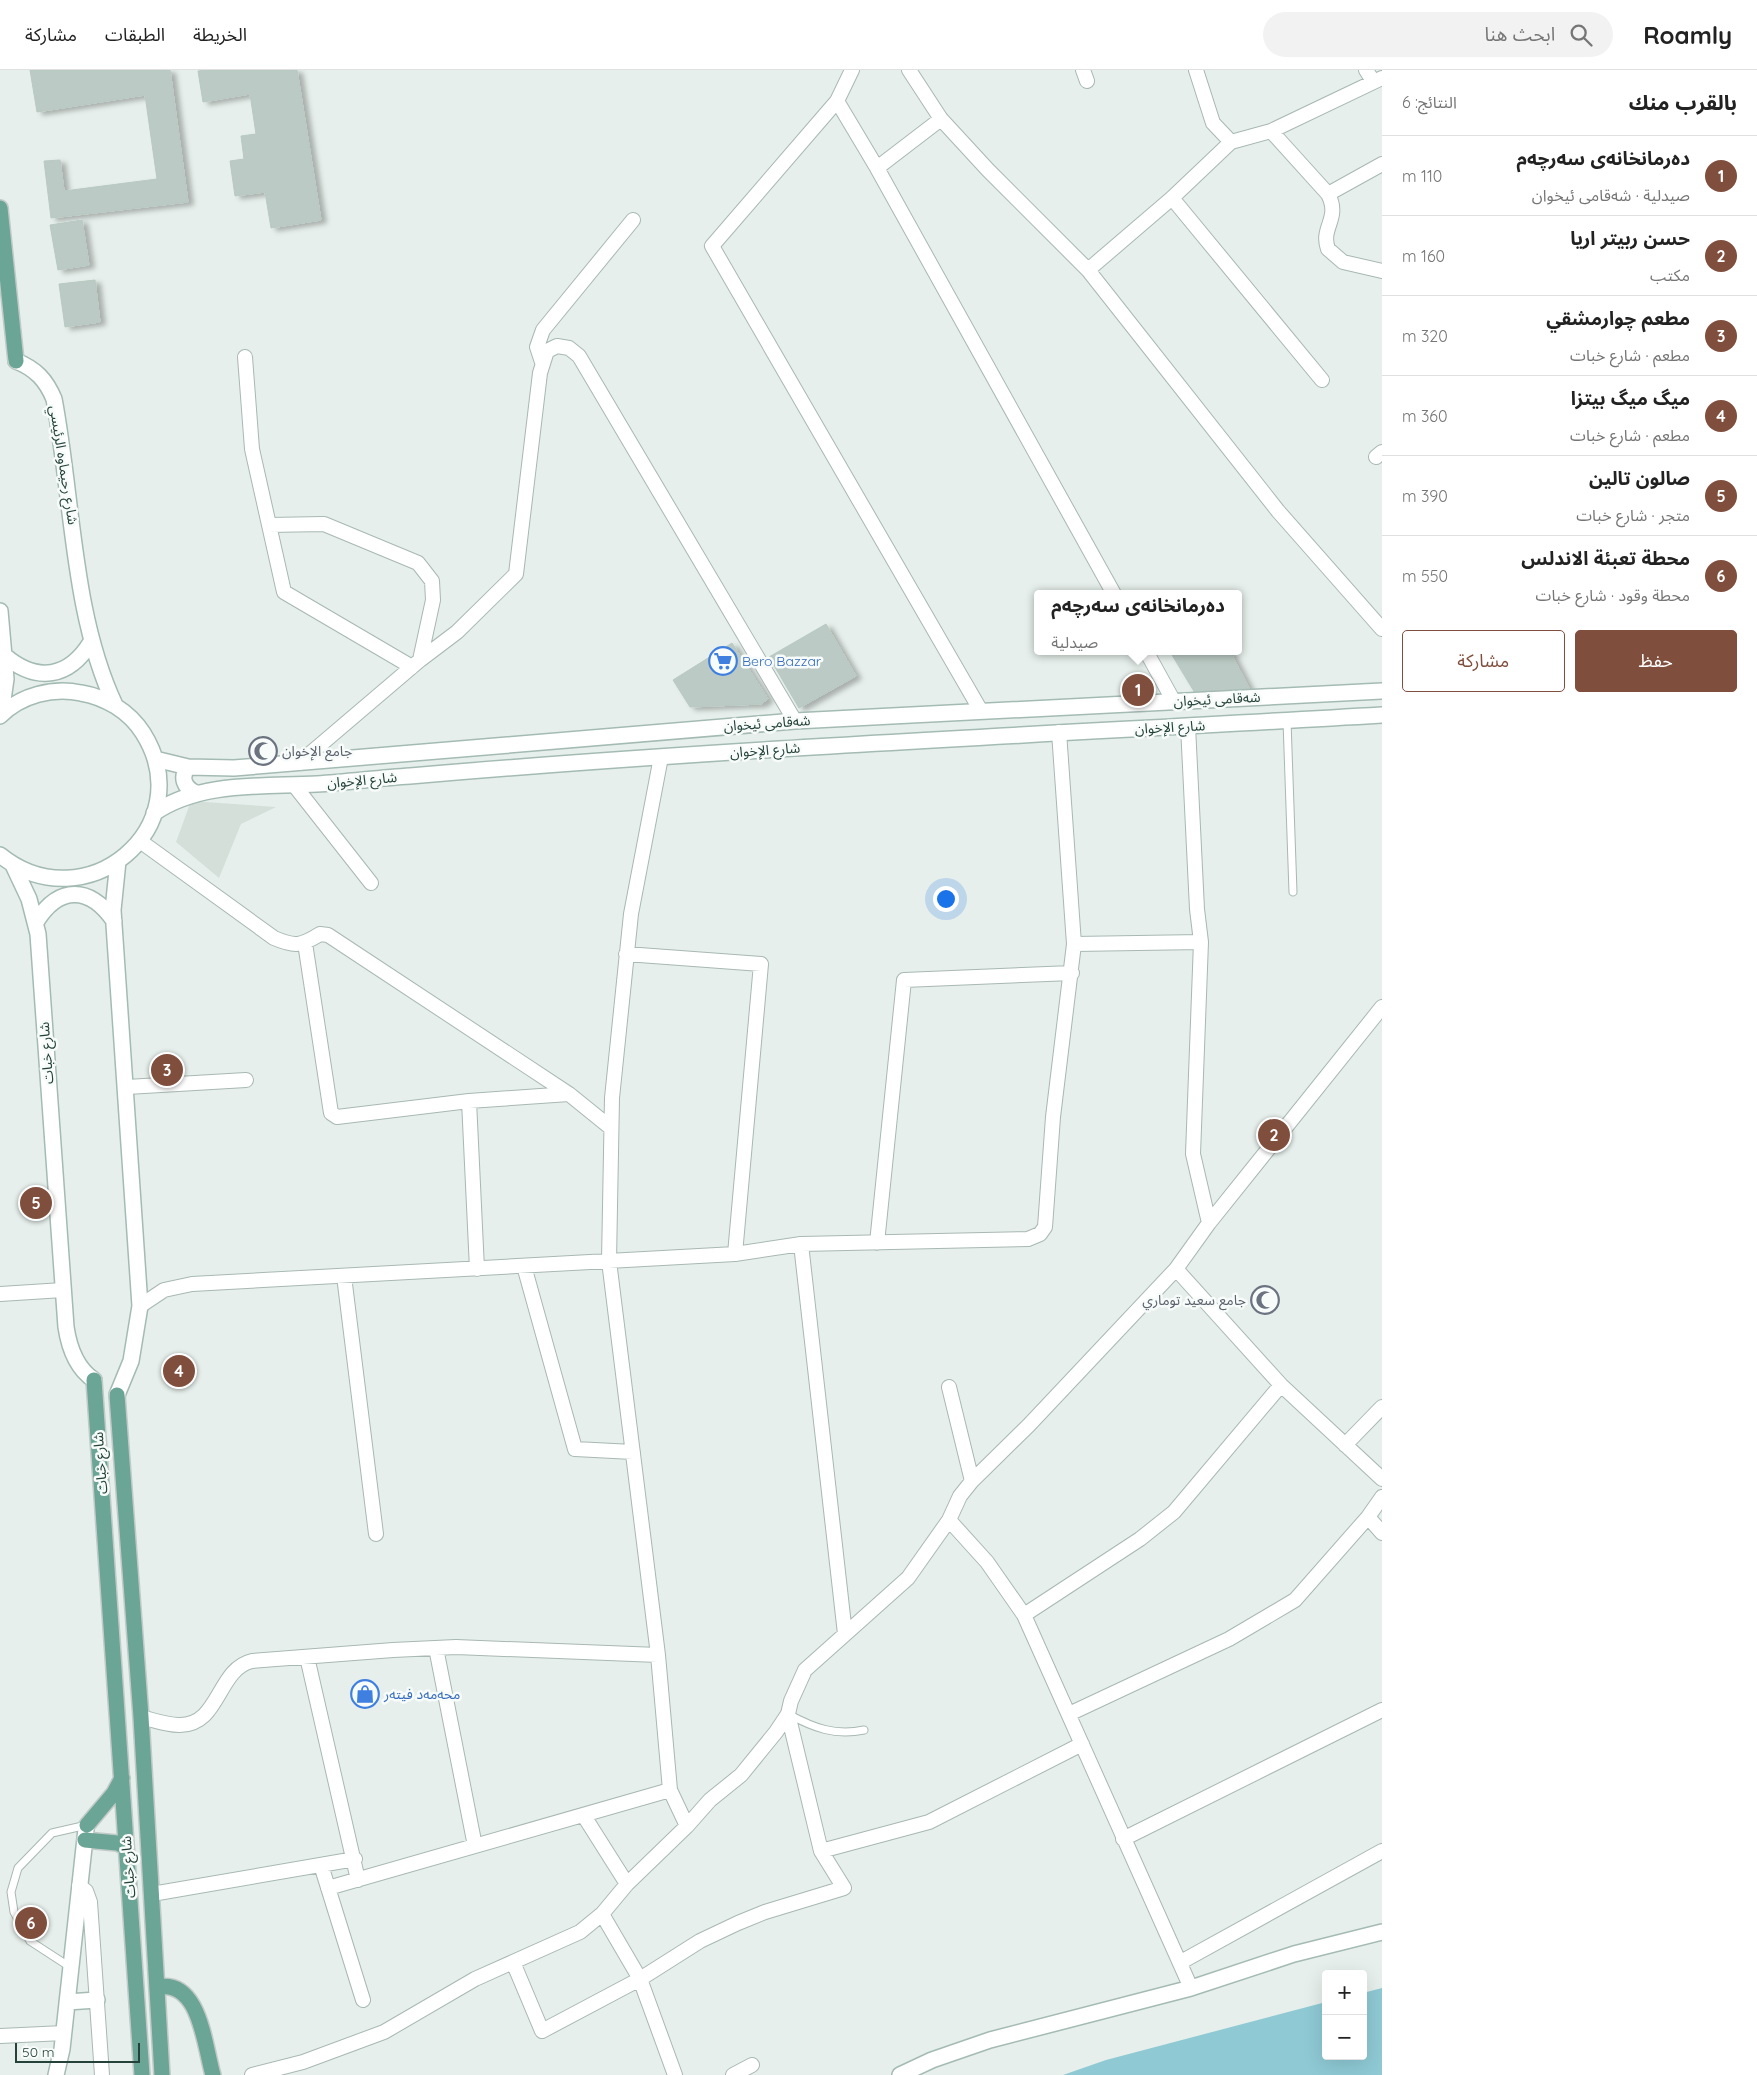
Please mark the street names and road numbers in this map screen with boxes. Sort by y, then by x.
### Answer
street label: شارع رحيماوه الرئيسي [43,404,82,526]
street label: شەقامی ئیخوان [1173,688,1261,710]
street label: شەقامی ئیخوان [723,711,811,735]
street label: شارع الإخوان [1134,716,1206,740]
street label: شارع الإخوان [729,739,801,763]
street label: شارع الإخوان [326,768,398,794]
street label: شارع خبات [35,1021,59,1085]
street label: شارع خبات [89,1431,113,1495]
street label: شارع خبات [117,1835,141,1899]

